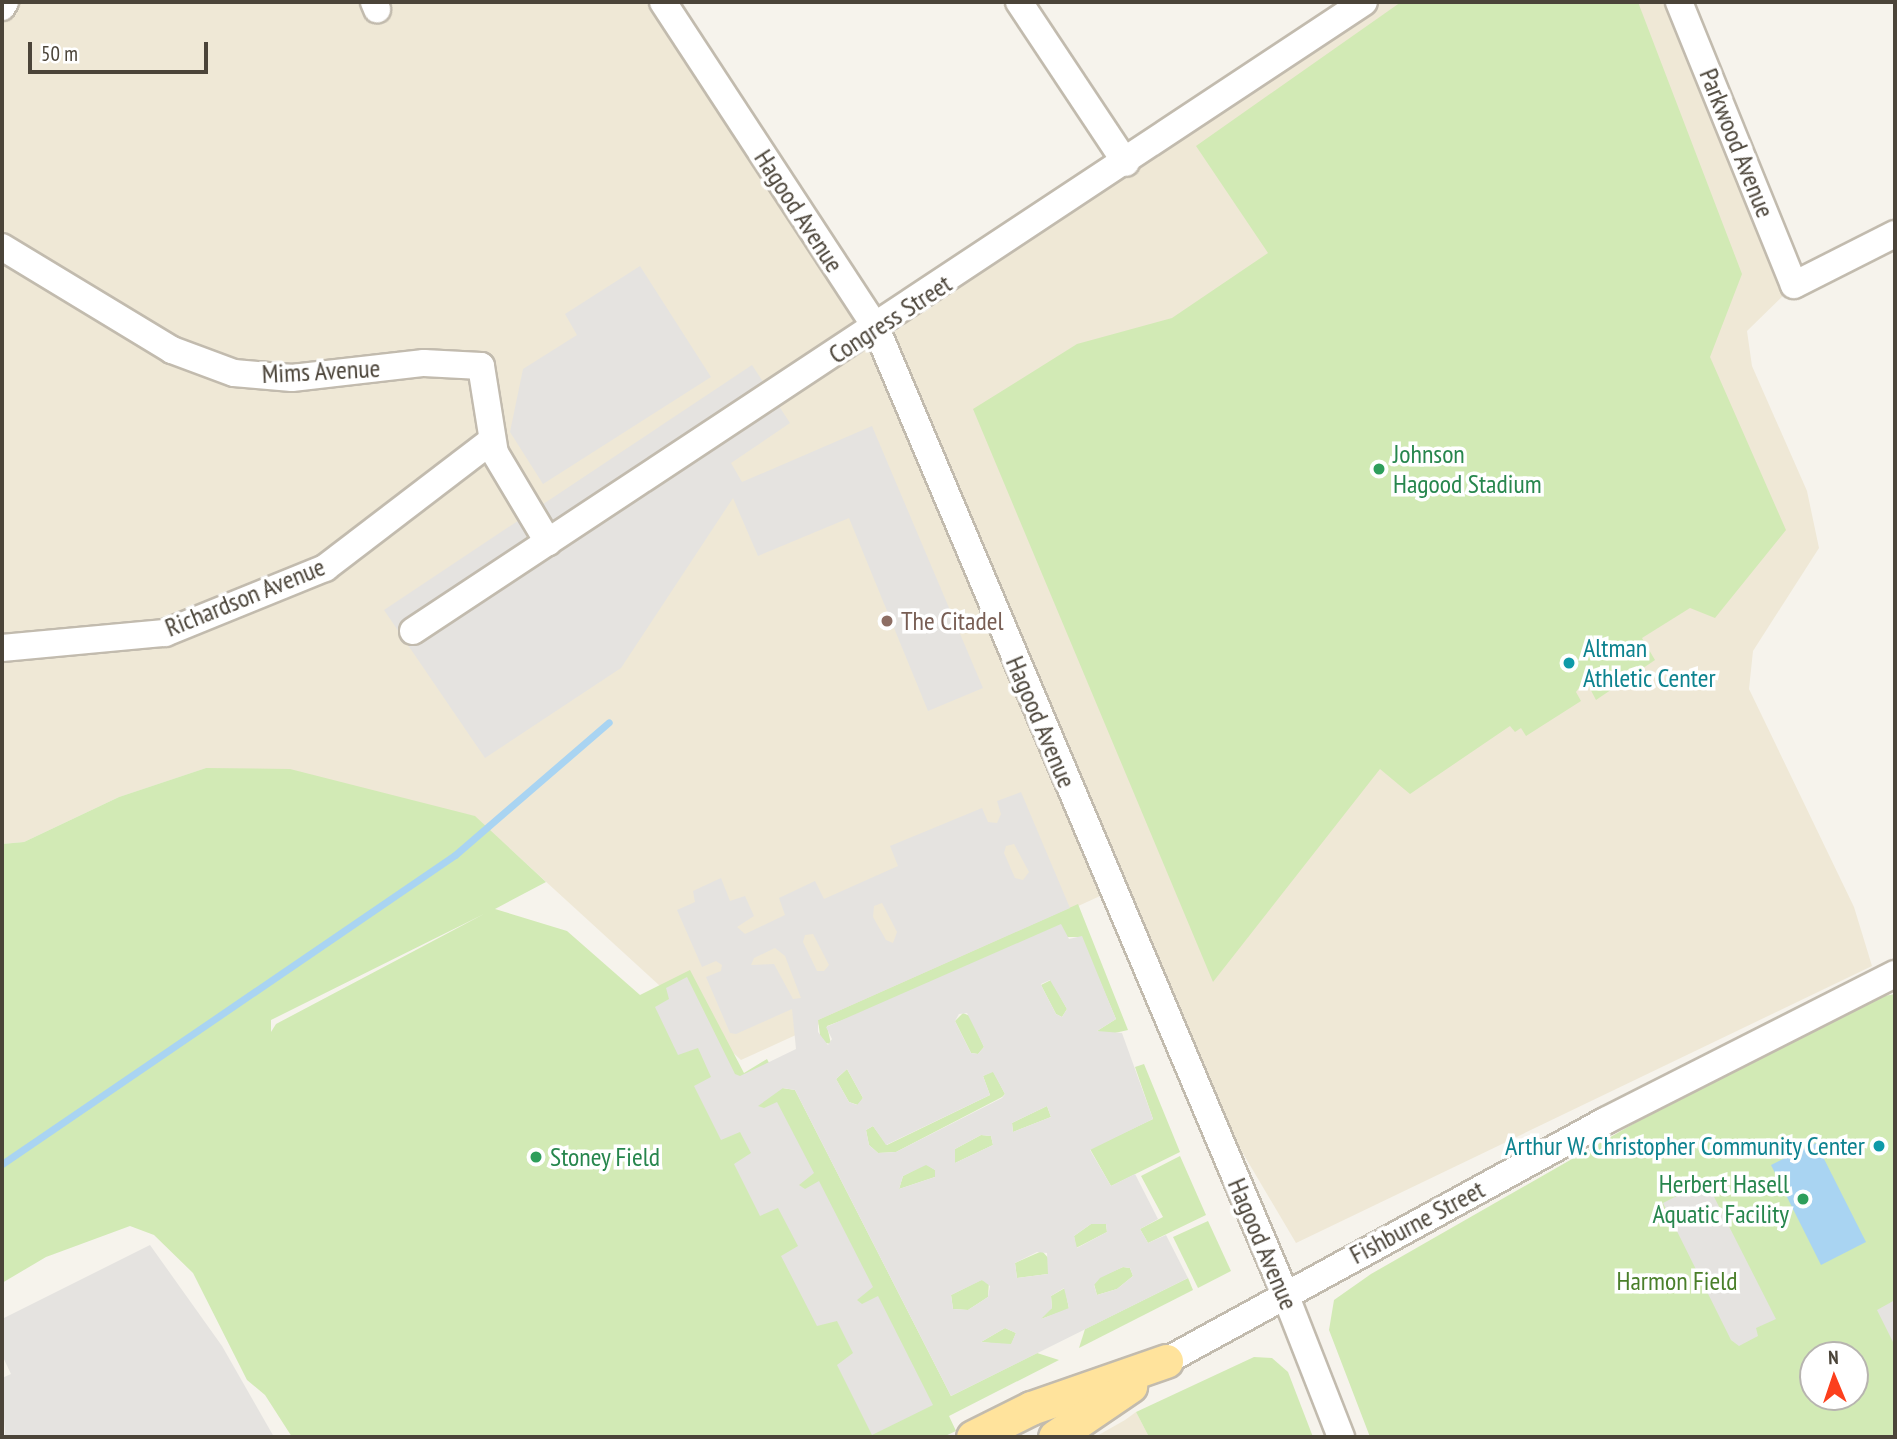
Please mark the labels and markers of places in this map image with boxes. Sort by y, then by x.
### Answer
place label: Johnson Hagood Stadium [1393,438,1542,500]
marker: Johnson Hagood Stadium [1371,461,1387,477]
place label: The Citadel [901,605,1003,637]
marker: The Citadel [879,613,895,629]
place label: Altman Athletic Center [1583,632,1716,694]
marker: Altman Athletic Center [1561,655,1577,671]
place label: Arthur W. Christopher Community Center [1502,1130,1865,1162]
marker: Arthur W. Christopher Community Center [1871,1138,1887,1154]
place label: Stoney Field [550,1141,661,1173]
marker: Stoney Field [528,1149,544,1165]
place label: Herbert Hasell Aquatic Facility [1652,1168,1789,1230]
marker: Herbert Hasell Aquatic Facility [1795,1191,1811,1207]

